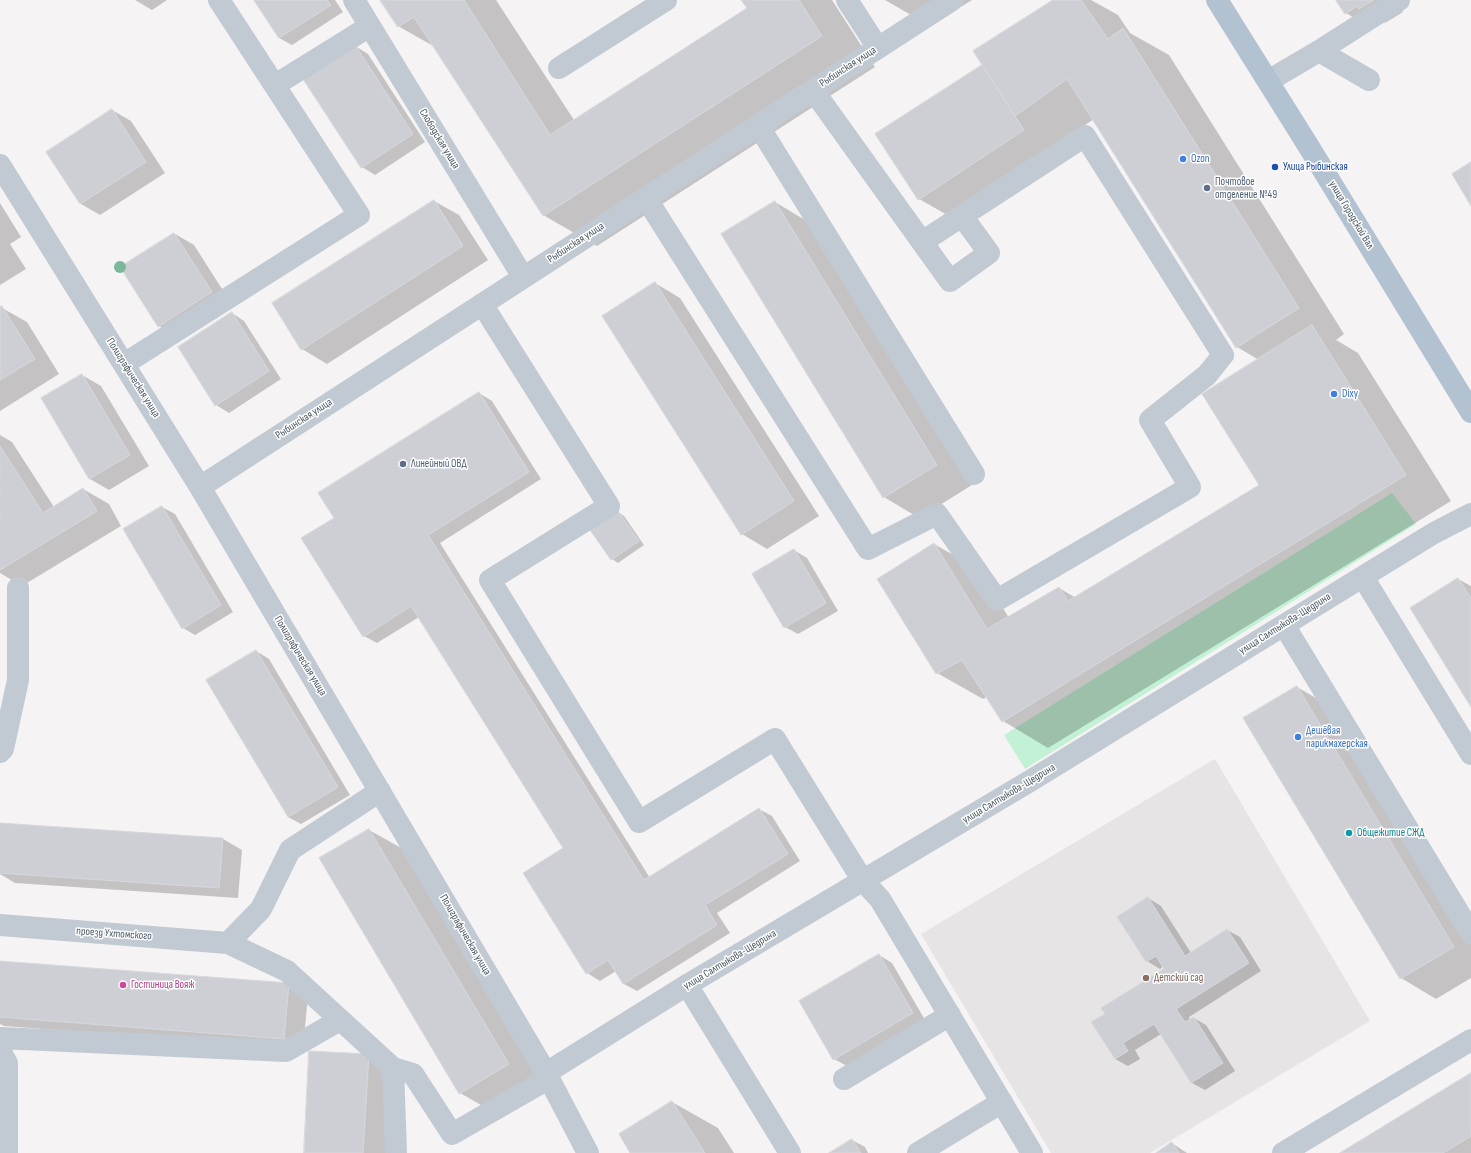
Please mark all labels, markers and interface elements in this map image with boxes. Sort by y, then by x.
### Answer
street label: Рыбинская улица [817,44,879,90]
street label: Слободская улица [416,107,462,171]
place label: Ozon [1191,152,1209,166]
marker: Ozon [1178,154,1188,164]
place label: Улица Рыбинская [1283,160,1348,174]
marker: Улица Рыбинская [1270,162,1280,172]
place label: Почтовое отделение №49 [1215,175,1277,201]
street label: улица Городской Вал [1325,179,1377,251]
marker: Почтовое отделение №49 [1202,183,1212,193]
street label: Рыбинская улица [545,220,607,266]
street label: Полиграфическая улица [103,336,163,420]
place label: Dixy [1342,387,1358,401]
marker: Dixy [1329,389,1339,399]
street label: Рыбинская улица [273,396,335,442]
place label: Линейный ОВД [411,457,467,471]
marker: Линейный ОВД [398,459,408,469]
street label: улица Салтыкова-Щедрина [1237,590,1333,658]
street label: Полиграфическая улица [271,614,329,698]
place label: Дешёвая парикмахерская [1306,724,1368,750]
marker: Дешёвая парикмахерская [1293,732,1303,742]
street label: улица Салтыкова-Щедрина [960,761,1058,827]
place label: Общежитие СЖД [1357,826,1425,840]
marker: Общежитие СЖД [1344,828,1354,838]
street label: Полиграфическая улица [437,892,493,978]
street label: проезд Ухтомского [76,925,152,943]
street label: улица Салтыкова-Щедрина [681,927,779,993]
place label: Детский сад [1154,971,1203,985]
marker: Детский сад [1141,973,1151,983]
place label: Гостиница Вояж [131,978,194,992]
marker: Гостиница Вояж [118,980,128,990]

